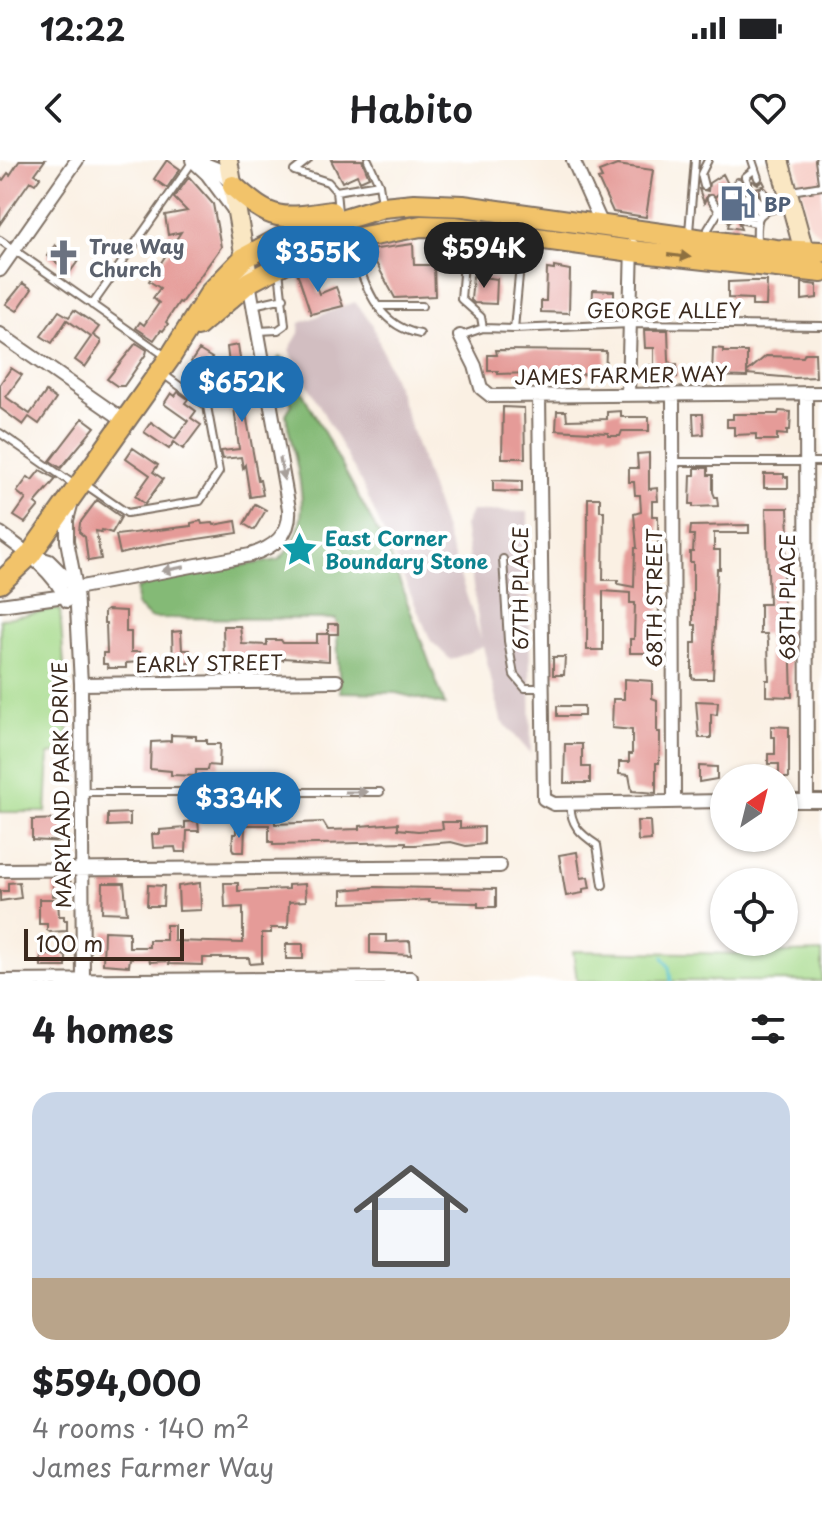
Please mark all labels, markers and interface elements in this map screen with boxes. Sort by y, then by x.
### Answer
text: 12:22 [40,6,125,51]
text: Habito [349,81,473,135]
icon: back [32,86,76,130]
icon: heart [746,86,790,130]
fuel station icon: BP [719,185,757,223]
place label: BP [764,189,791,219]
pin: $594K [428,222,540,290]
pin: $355K [262,226,374,294]
text: $594K [442,228,526,267]
place label: True Way Church [89,231,184,284]
text: $355K [275,232,361,271]
church icon: True Way Church [44,238,82,276]
one-way arrow [667,250,692,263]
street label: GEORGE ALLEY [587,295,741,325]
pin: $652K [186,356,298,424]
street label: JAMES FARMER WAY [514,358,728,392]
text: $652K [199,362,285,401]
one-way arrow [277,457,289,482]
place label: East Corner Boundary Stone [325,523,488,576]
street label: 67TH PLACE [505,526,535,650]
street label: 68TH STREET [639,528,669,668]
place icon: East Corner Boundary Stone [280,530,318,568]
street label: 68TH PLACE [772,534,802,660]
one-way arrow [161,564,186,576]
street label: EARLY STREET [135,647,284,679]
street label: MARYLAND PARK DRIVE [44,661,78,909]
north arrow [710,764,798,852]
map controls [710,764,798,956]
pin: $334K [183,772,295,840]
text: $334K [195,778,283,817]
one-way arrow [344,786,369,798]
button: locate [710,868,798,956]
scale bar [24,925,184,961]
text: 100 m [36,926,103,959]
text: 4 homes [32,1003,174,1055]
icon: filters [746,1007,790,1051]
icon: home [339,1144,483,1288]
text: $594,000 [32,1356,201,1408]
text: 4 rooms · 140 m² [32,1408,250,1447]
text: James Farmer Way [32,1447,274,1486]

